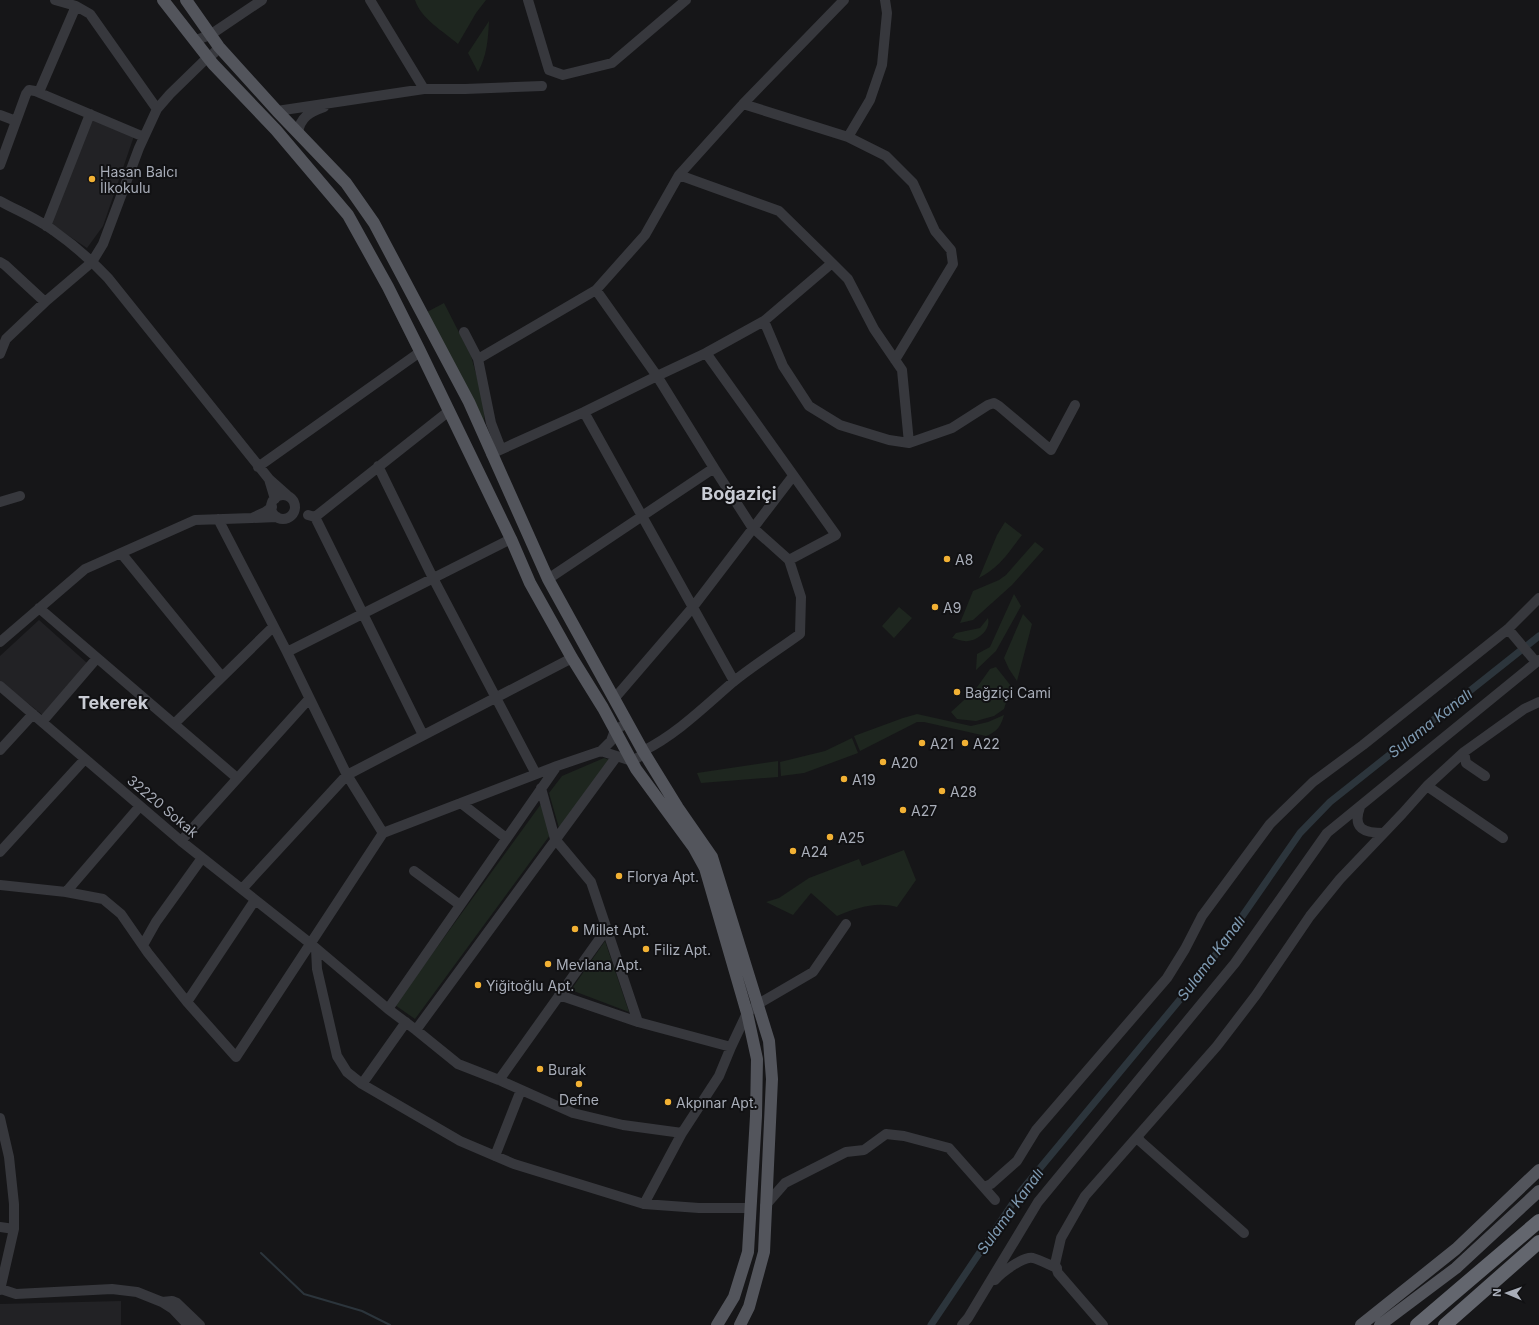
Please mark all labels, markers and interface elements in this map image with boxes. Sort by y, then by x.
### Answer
place label: Hasan Balcı İlkokulu [100,163,178,196]
marker: Hasan Balcı İlkokulu [87,174,97,184]
district label: Boğaziçi [701,483,777,504]
place label: A8 [955,551,973,568]
marker: A8 [942,554,952,564]
place label: A9 [943,599,961,616]
marker: A9 [930,602,940,612]
place label: Bağziçi Cami [965,684,1051,701]
water label: Sulama Kanalı [1384,684,1476,762]
marker: Bağziçi Cami [952,687,962,697]
district label: Tekerek [78,692,149,713]
place label: A21 [930,735,954,752]
place label: A22 [973,735,1000,752]
marker: A21 [917,738,927,748]
marker: A22 [960,738,970,748]
place label: A20 [891,754,918,771]
marker: A20 [878,757,888,767]
street label: 32220 Sokak [124,771,202,841]
place label: A19 [852,771,876,788]
marker: A19 [839,774,849,784]
place label: A28 [950,783,977,800]
marker: A28 [937,786,947,796]
place label: A27 [911,802,937,819]
marker: A27 [898,805,908,815]
place label: A25 [838,829,865,846]
marker: A25 [825,832,835,842]
place label: A24 [801,843,828,860]
marker: A24 [788,846,798,856]
place label: Florya Apt. [627,868,699,885]
marker: Florya Apt. [614,871,624,881]
water label: Sulama Kanalı [1173,911,1249,1004]
place label: Millet Apt. [583,921,649,938]
marker: Millet Apt. [570,924,580,934]
place label: Filiz Apt. [654,941,711,958]
marker: Filiz Apt. [641,944,651,954]
place label: Mevlana Apt. [556,956,643,973]
marker: Mevlana Apt. [543,959,553,969]
place label: Yiğitoğlu Apt. [486,977,574,994]
marker: Yiğitoğlu Apt. [473,980,483,990]
place label: Burak [548,1061,587,1078]
marker: Burak [535,1064,545,1074]
marker: Defne [574,1079,584,1089]
place label: Defne [559,1091,599,1108]
place label: Akpınar Apt. [676,1094,758,1111]
marker: Akpınar Apt. [663,1097,673,1107]
water label: Sulama Kanalı [972,1164,1048,1258]
north arrow [1487,1273,1527,1313]
text: N [1490,1288,1504,1297]

